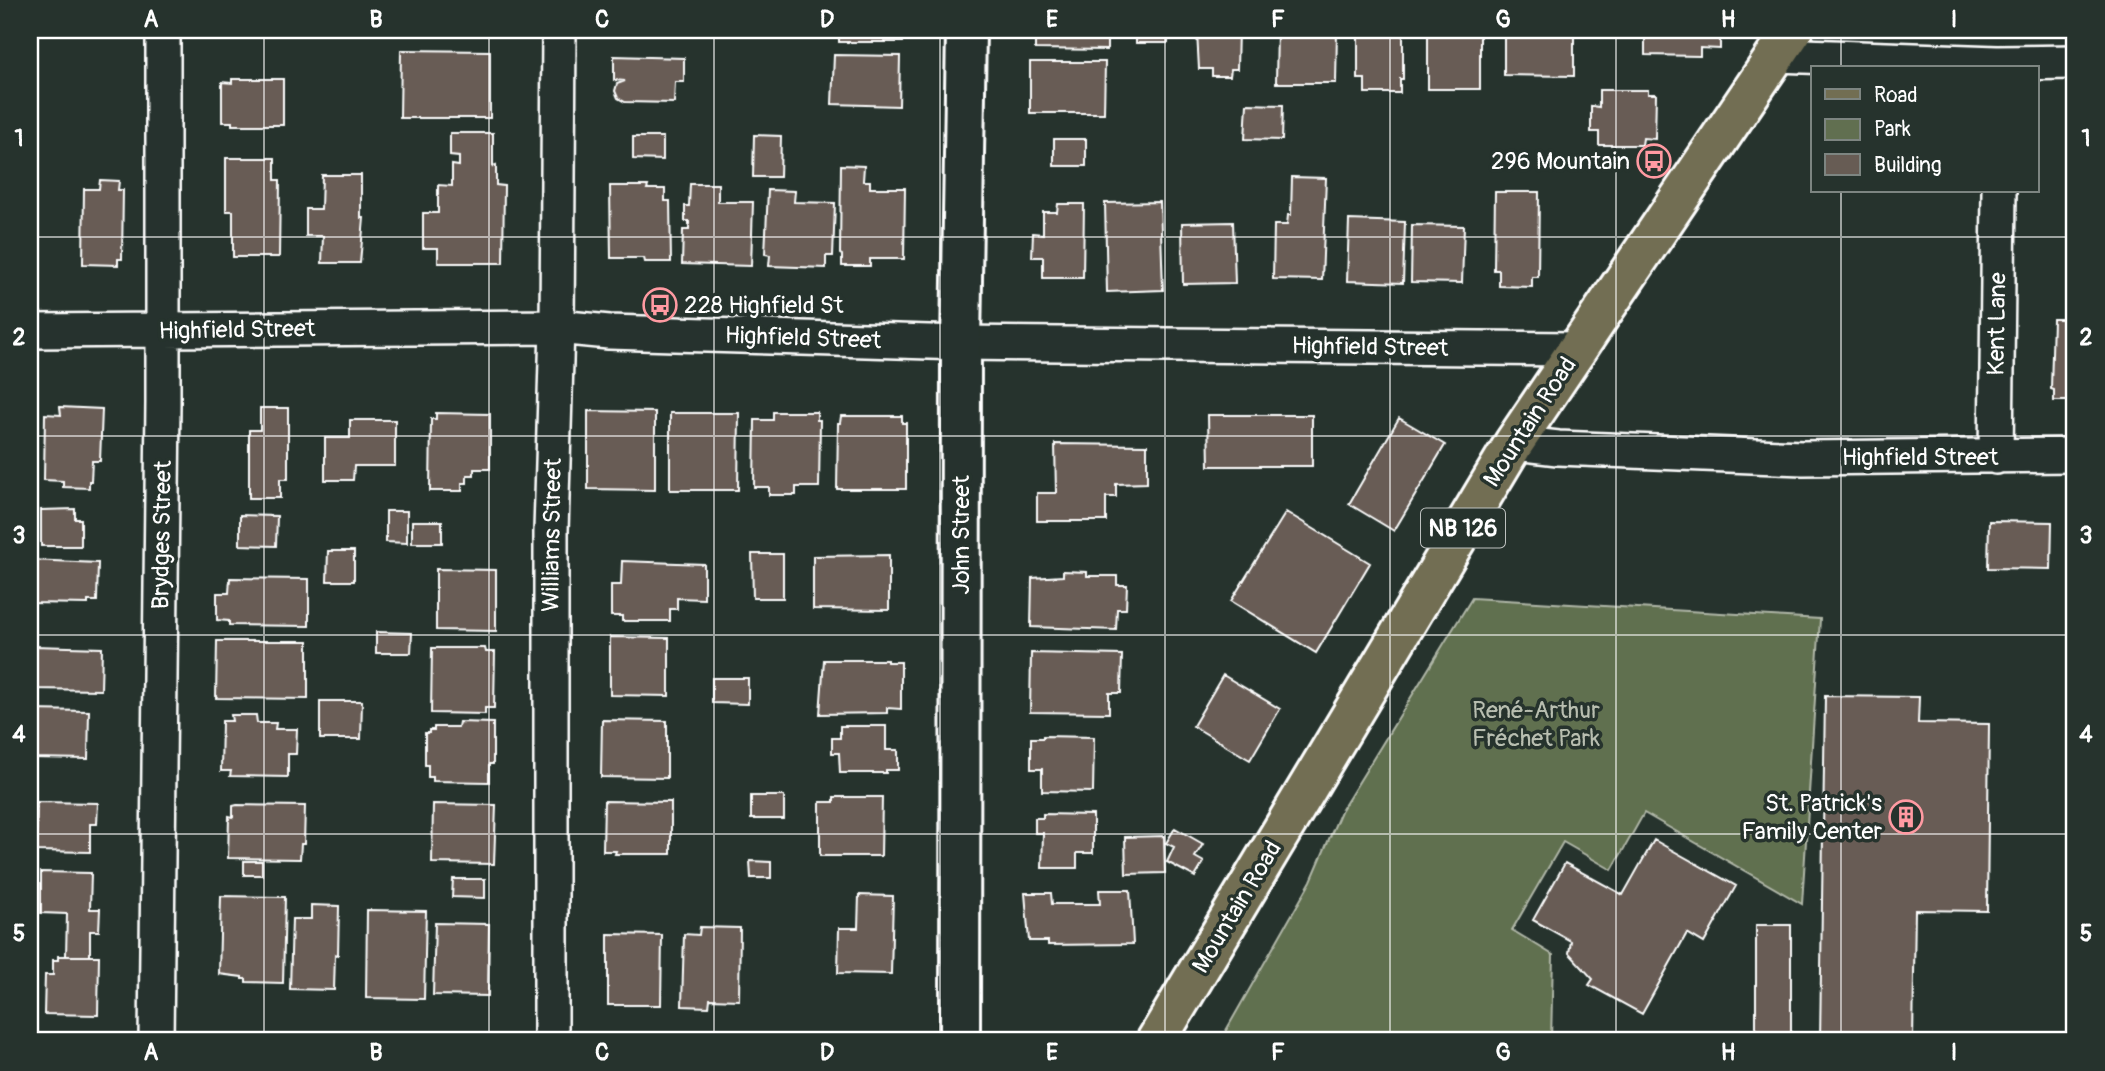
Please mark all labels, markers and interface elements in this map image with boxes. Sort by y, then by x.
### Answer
text: A [144,5,159,34]
text: B [369,5,383,34]
text: C [595,5,609,34]
text: D [820,5,834,34]
text: E [1046,5,1058,34]
text: F [1271,5,1285,34]
text: G [1495,5,1511,34]
text: H [1721,5,1735,34]
text: I [1951,5,1957,34]
legend [1811,66,2038,192]
text: Road [1874,82,1918,109]
text: Park [1874,116,1911,143]
text: 1 [15,124,24,153]
text: 1 [2082,124,2091,153]
bus stop icon: 296 Mountain [1635,142,1673,180]
place label: 296 Mountain [1491,147,1630,176]
text: Building [1874,152,1941,179]
street label: Kent Lane [1982,272,2012,376]
bus stop icon: 228 Highfield St [641,286,679,324]
place label: 228 Highfield St [684,291,844,320]
street label: Highfield Street [158,314,316,346]
street label: Highfield Street [724,321,882,355]
text: 2 [13,323,26,352]
text: 2 [2080,323,2093,352]
street label: Highfield Street [1291,331,1449,363]
street label: Mountain Road [1477,352,1583,492]
street label: Highfield Street [1842,443,1999,472]
street label: Williams Street [536,458,568,612]
street label: Brydges Street [146,460,178,610]
street label: John Street [947,475,976,595]
road number: NB 126 [1421,508,1505,548]
text: 3 [13,521,25,550]
text: 3 [2080,521,2092,550]
park label: René-Arthur Fréchet Park [1472,696,1600,753]
text: 4 [12,720,26,749]
text: 4 [2079,720,2093,749]
place label: St. Patrick's Family Center [1742,789,1882,846]
building icon: St. Patrick's Family Center [1887,798,1925,836]
street label: Mountain Road [1186,836,1288,978]
text: 5 [13,919,25,948]
text: 5 [2080,919,2092,948]
text: A [144,1038,159,1067]
text: B [369,1038,383,1067]
text: C [595,1038,609,1067]
text: D [820,1038,834,1067]
text: E [1046,1038,1058,1067]
text: F [1271,1038,1285,1067]
text: G [1495,1038,1511,1067]
text: H [1721,1038,1735,1067]
text: I [1951,1038,1957,1067]

